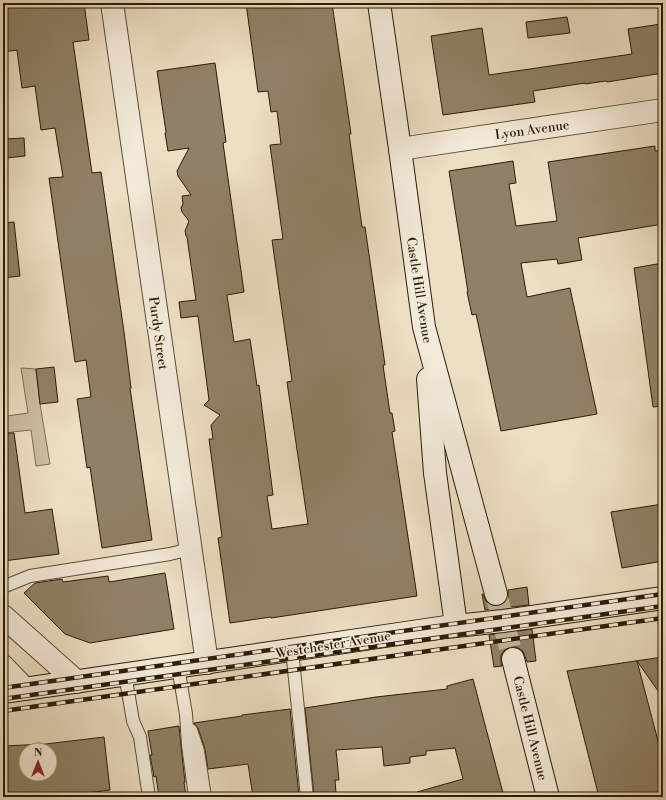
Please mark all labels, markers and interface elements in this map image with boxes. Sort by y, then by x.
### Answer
street label: Lyon Avenue [494,117,571,143]
street label: Castle Hill Avenue [403,236,435,345]
street label: Purdy Street [145,296,171,371]
street label: Westchester Avenue [273,628,392,662]
street label: Castle Hill Avenue [509,674,551,783]
north arrow [18,742,58,782]
text: N [34,746,43,760]

